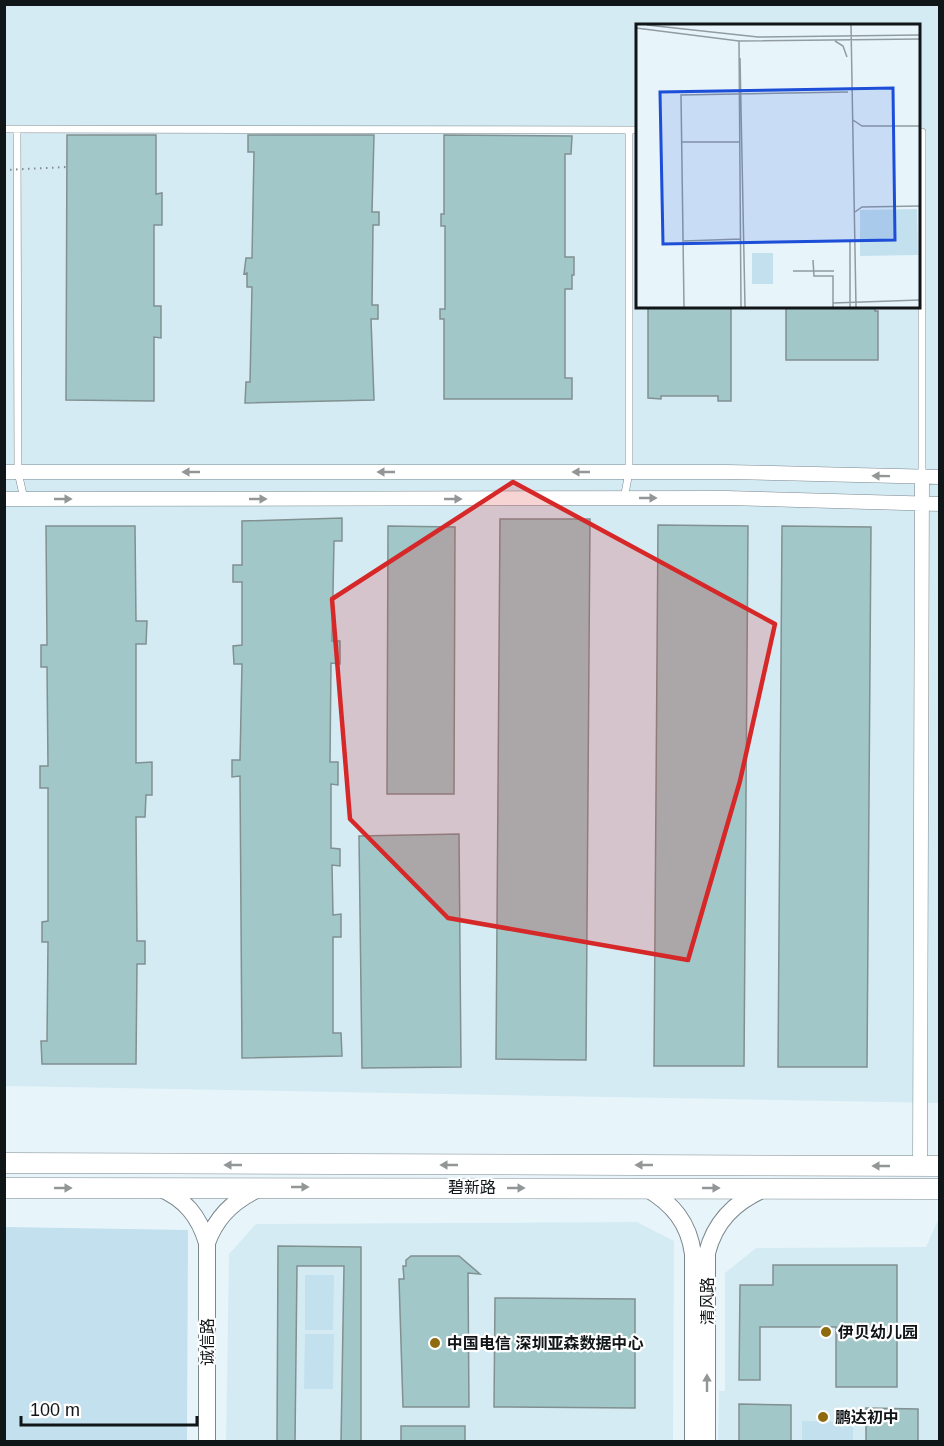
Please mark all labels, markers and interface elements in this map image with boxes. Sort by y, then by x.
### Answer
inset map [636,24,920,308]
one-way arrow [182,467,201,477]
one-way arrow [377,467,396,477]
one-way arrow [572,467,591,477]
one-way arrow [872,471,891,480]
one-way arrow [53,494,72,504]
one-way arrow [248,494,267,504]
one-way arrow [443,494,462,504]
one-way arrow [638,494,657,503]
one-way arrow [224,1160,243,1170]
one-way arrow [440,1160,459,1170]
one-way arrow [635,1160,654,1170]
one-way arrow [872,1161,891,1171]
street label: 碧新路 [448,1179,496,1196]
one-way arrow [290,1182,309,1192]
one-way arrow [53,1183,72,1193]
one-way arrow [506,1183,525,1193]
one-way arrow [701,1183,720,1193]
street label: 清风路 [699,1277,716,1325]
street label: 诚信路 [199,1318,216,1366]
place label: 伊贝幼儿园 [837,1323,918,1341]
marker: 伊贝幼儿园 [819,1325,833,1339]
place label: 中国电信 深圳亚森数据中心 [447,1335,643,1352]
marker: 中国电信 深圳亚森数据中心 [428,1336,442,1350]
one-way arrow [702,1374,712,1393]
scale bar [21,1389,196,1427]
text: 100 m [30,1400,80,1420]
place label: 鹏达初中 [835,1409,899,1426]
marker: 鹏达初中 [816,1410,830,1424]

